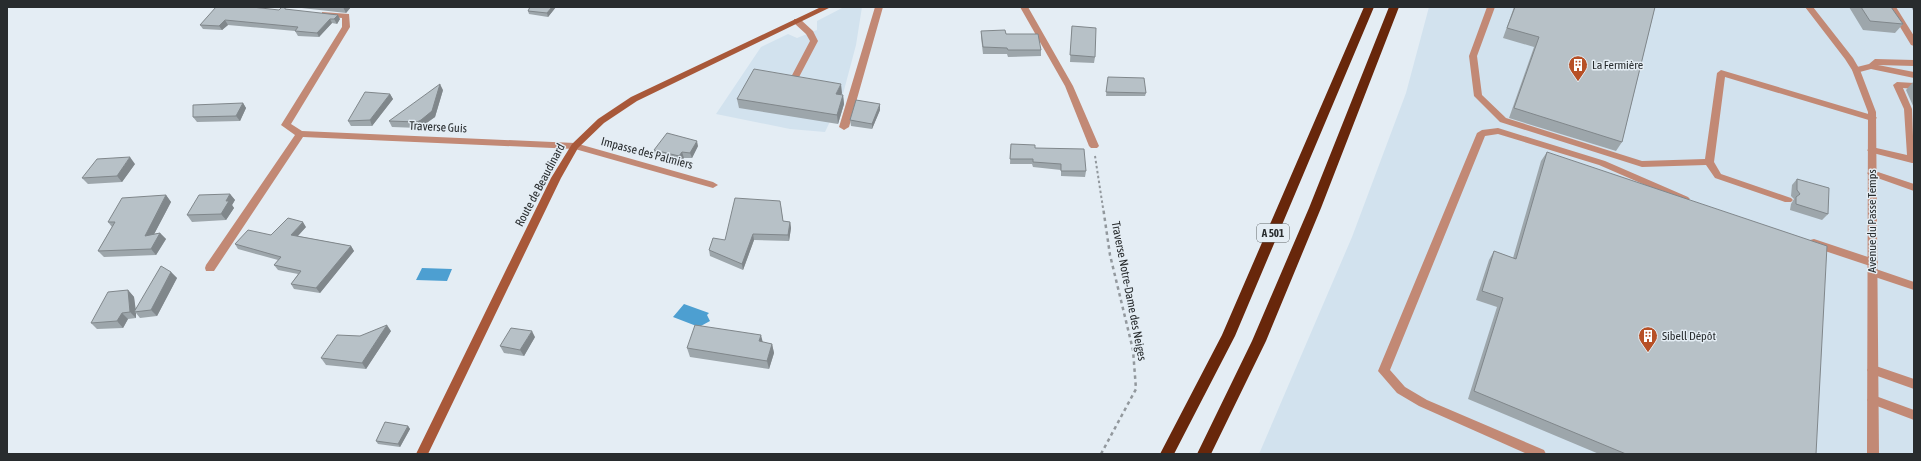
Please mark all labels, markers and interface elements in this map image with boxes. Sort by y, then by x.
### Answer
building icon: La Fermière [1567,54,1589,82]
place label: La Fermière [1592,58,1643,72]
street label: Traverse Guis [409,118,467,136]
street label: Impasse des Palmiers [600,134,694,172]
street label: Route de Beaudinard [512,141,568,229]
street label: Avenue du Passe Temps [1865,169,1879,273]
street label: Traverse Notre-Dame des Neiges [1109,220,1149,362]
road number: A 501 [1257,224,1289,242]
building icon: Sibell Dépôt [1637,325,1659,353]
place label: Sibell Dépôt [1662,329,1716,343]

